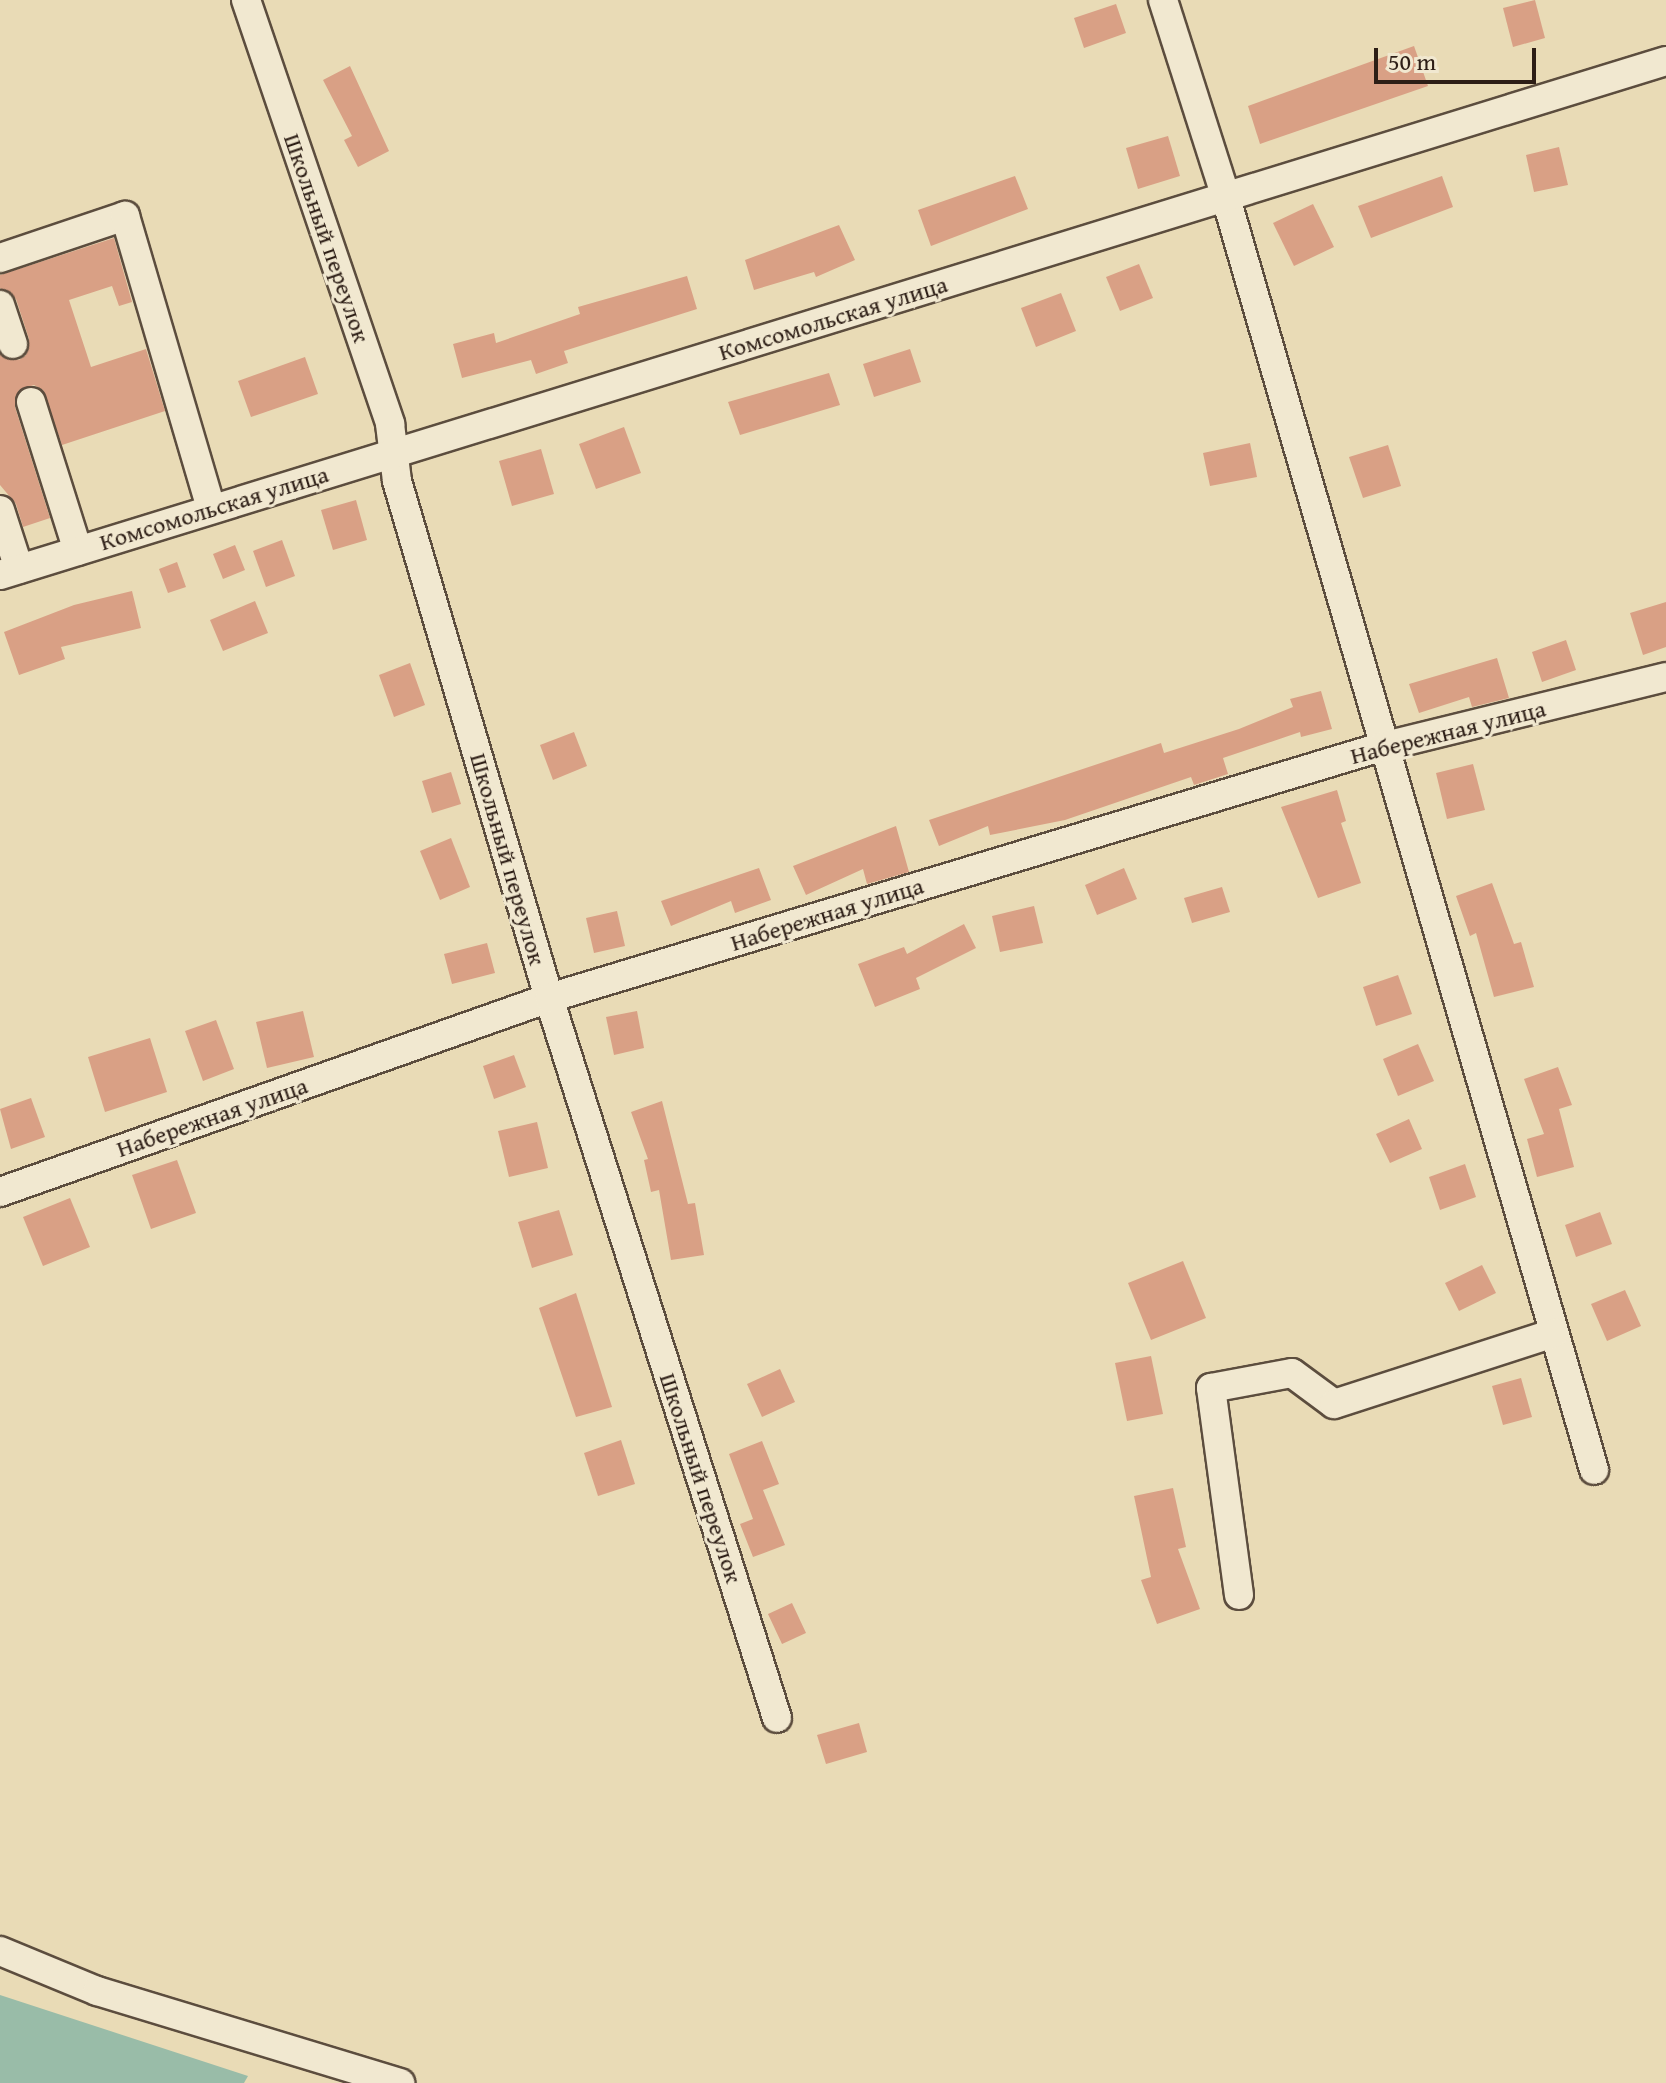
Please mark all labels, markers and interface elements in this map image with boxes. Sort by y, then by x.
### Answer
scale bar [1378,32,1540,82]
text: 50 m [1388,44,1436,79]
street label: Школьный переулок [278,130,376,346]
street label: Комсомольская улица [715,269,951,367]
street label: Комсомольская улица [96,459,332,557]
street label: Набережная улица [1347,694,1549,770]
street label: Школьный переулок [464,750,552,968]
street label: Набережная улица [727,871,927,957]
street label: Набережная улица [113,1071,311,1163]
street label: Школьный переулок [653,1369,749,1587]

